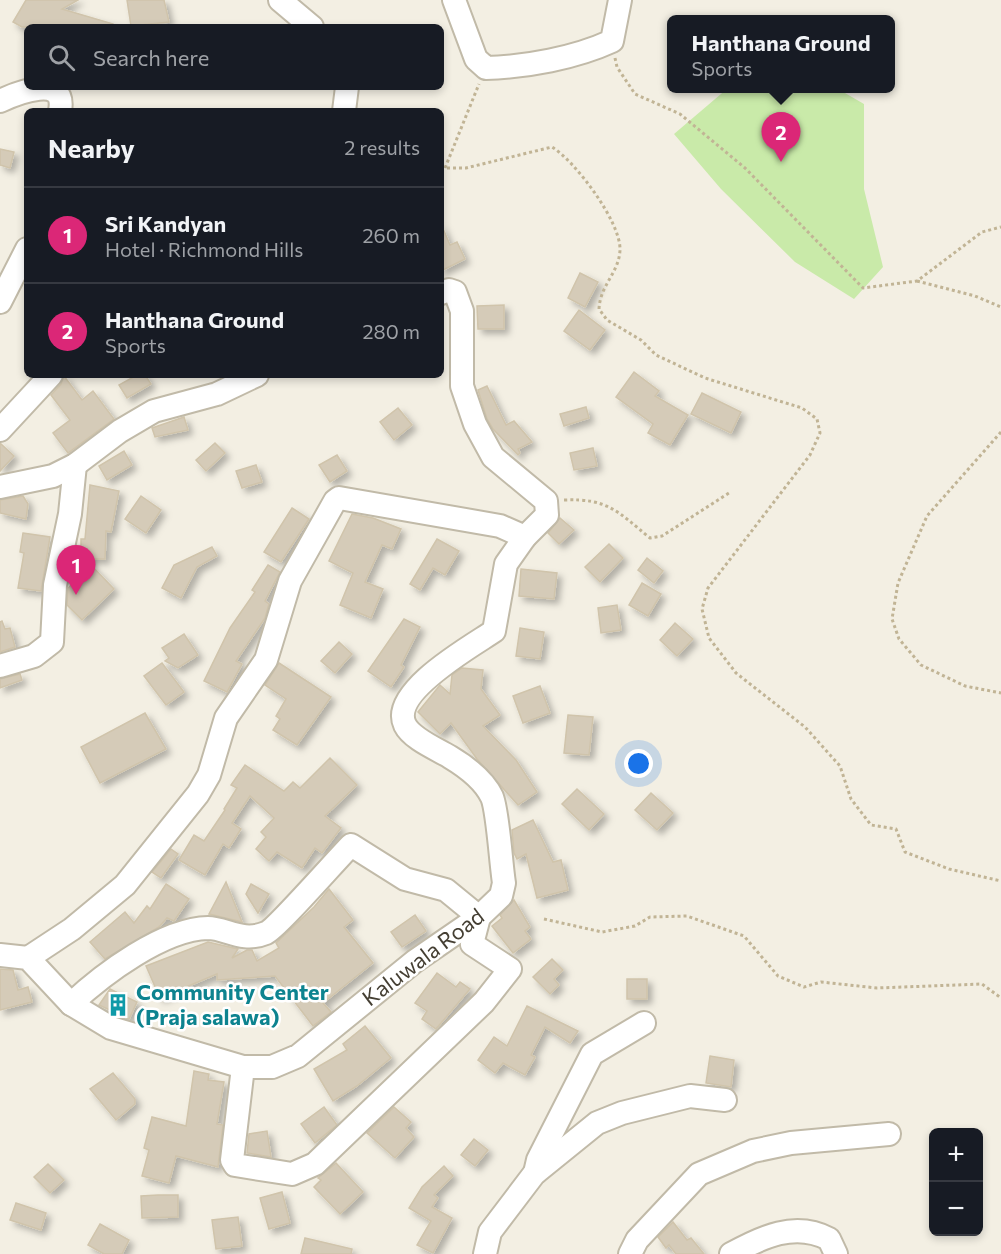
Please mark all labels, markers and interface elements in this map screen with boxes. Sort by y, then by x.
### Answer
popup [667,15,895,93]
search box [24,24,444,90]
text: Hanthana Ground [691,29,871,56]
icon: search [45,41,78,74]
text: Search here [93,44,209,71]
text: Sports [691,56,752,80]
pin: 2 [762,112,800,162]
text: Nearby [48,132,135,163]
text: 2 results [344,135,420,159]
text: Sri Kandyan [105,210,226,237]
text: 1 [63,223,72,247]
text: 260 m [362,223,420,247]
text: Hotel · Richmond Hills [105,237,303,261]
text: Hanthana Ground [105,306,284,333]
text: 2 [62,319,73,343]
text: 280 m [362,319,420,343]
text: Sports [105,333,166,357]
pin: 1 [56,546,96,595]
your location [624,749,653,778]
street label: Kaluwala Road [356,902,489,1011]
place label: Community Center (Praja salawa) [136,978,329,1030]
building icon: Community Center (Praja salawa) [105,992,131,1018]
map controls [929,1128,983,1236]
button: + [929,1128,983,1182]
button: − [929,1182,983,1236]

